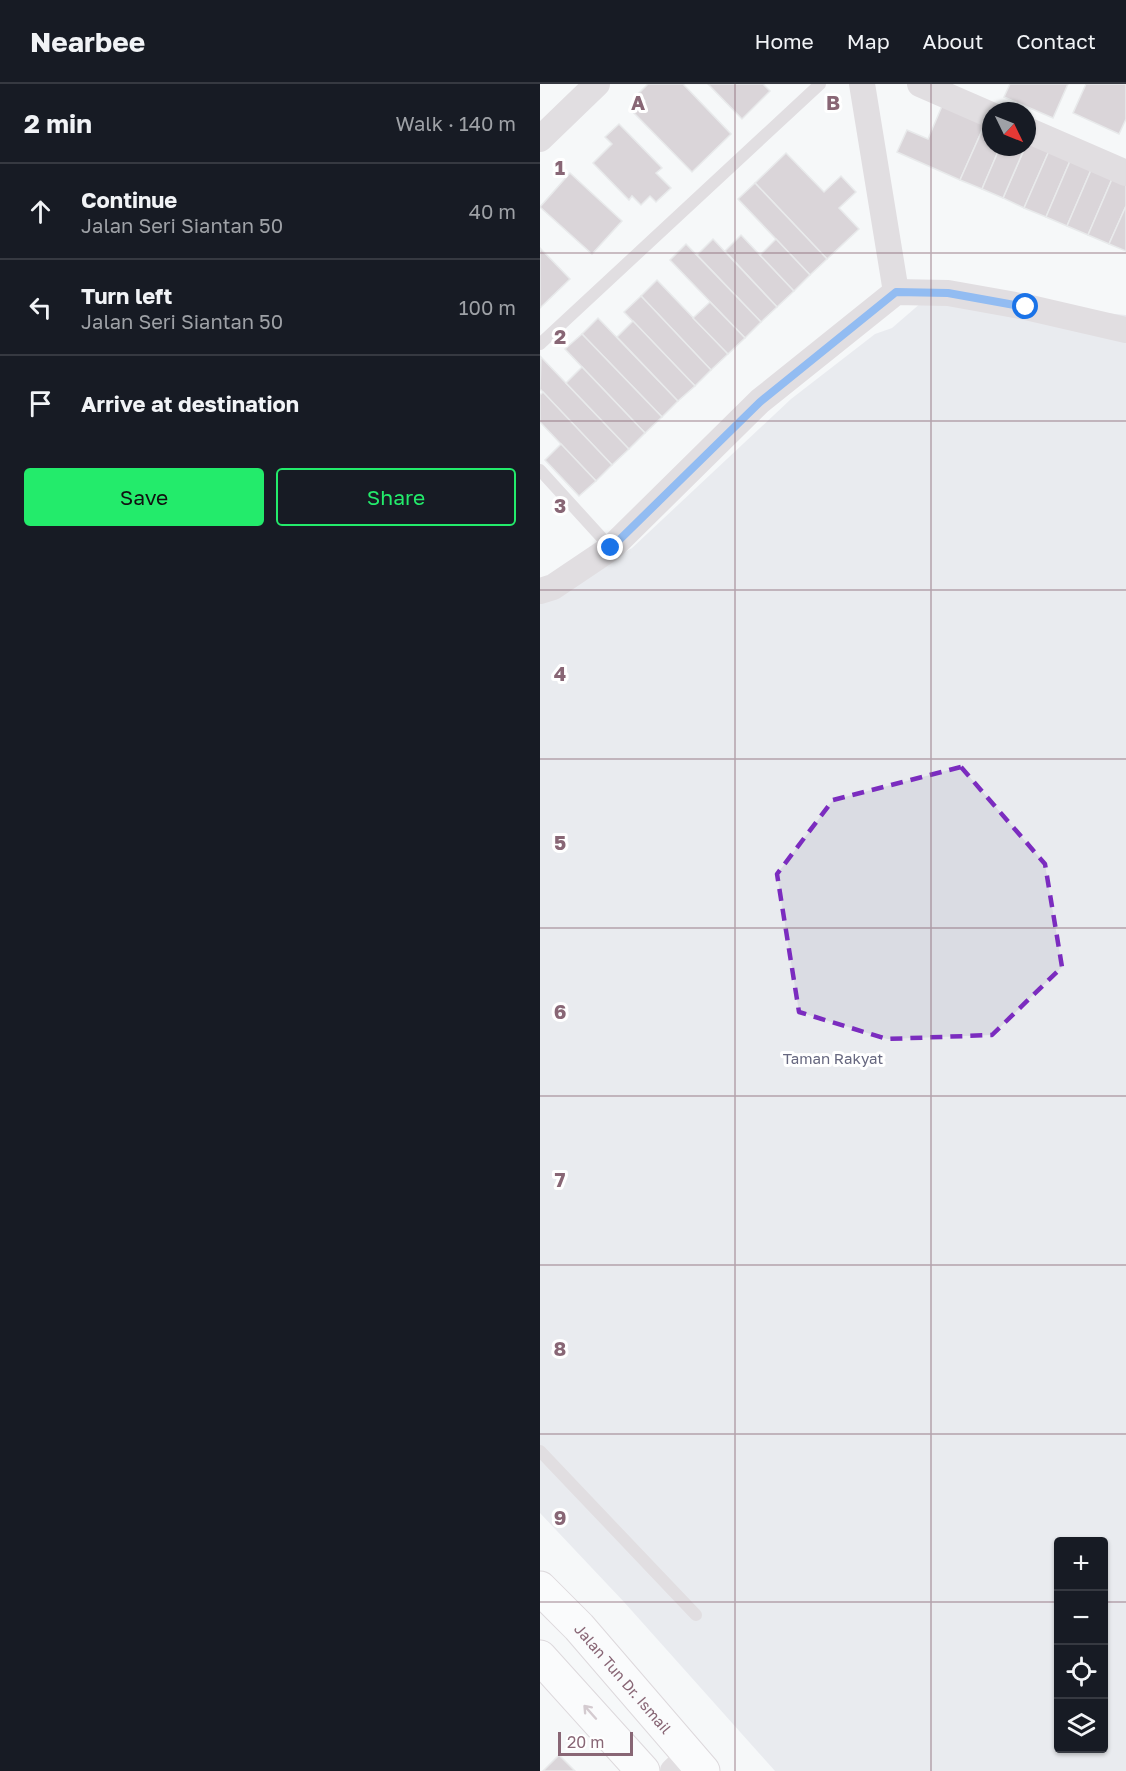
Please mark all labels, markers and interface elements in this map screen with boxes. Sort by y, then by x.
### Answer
text: Nearbee [30,25,145,58]
text: Home [754,28,814,54]
text: Map [847,28,890,54]
text: About [923,28,983,54]
text: Contact [1016,28,1096,54]
text: A [631,90,645,114]
text: B [826,90,840,114]
north arrow [982,102,1036,156]
text: 2 min [24,108,92,139]
text: Walk · 140 m [396,111,516,135]
text: 1 [555,155,565,179]
text: Continue [81,186,177,213]
icon: ahead [24,195,57,228]
text: 40 m [469,199,516,223]
text: Jalan Seri Siantan 50 [81,213,283,237]
text: Turn left [81,282,172,309]
icon: left [24,291,57,324]
route start [1012,293,1038,319]
text: 100 m [459,295,516,319]
text: Jalan Seri Siantan 50 [81,309,283,333]
text: 2 [554,324,566,348]
icon: arrive [24,387,57,420]
text: Arrive at destination [81,390,299,417]
button: Save [24,468,264,526]
button: Share [276,468,516,526]
text: 3 [554,493,566,517]
route end [597,534,623,560]
text: 4 [554,661,566,685]
text: 5 [554,830,566,854]
text: 6 [554,999,566,1023]
park label: Taman Rakyat [783,1049,883,1067]
text: 7 [555,1167,566,1191]
text: 8 [554,1336,566,1360]
text: 9 [554,1505,566,1529]
map controls [1054,1537,1108,1753]
button: + [1054,1537,1108,1591]
button: − [1054,1591,1108,1645]
street label: Jalan Tun Dr. Ismail [571,1620,676,1737]
button: locate [1054,1645,1108,1699]
button: layers [1054,1699,1108,1753]
one-way arrow [583,1705,597,1720]
scale bar [558,1729,633,1756]
text: 20 m [567,1732,604,1752]

